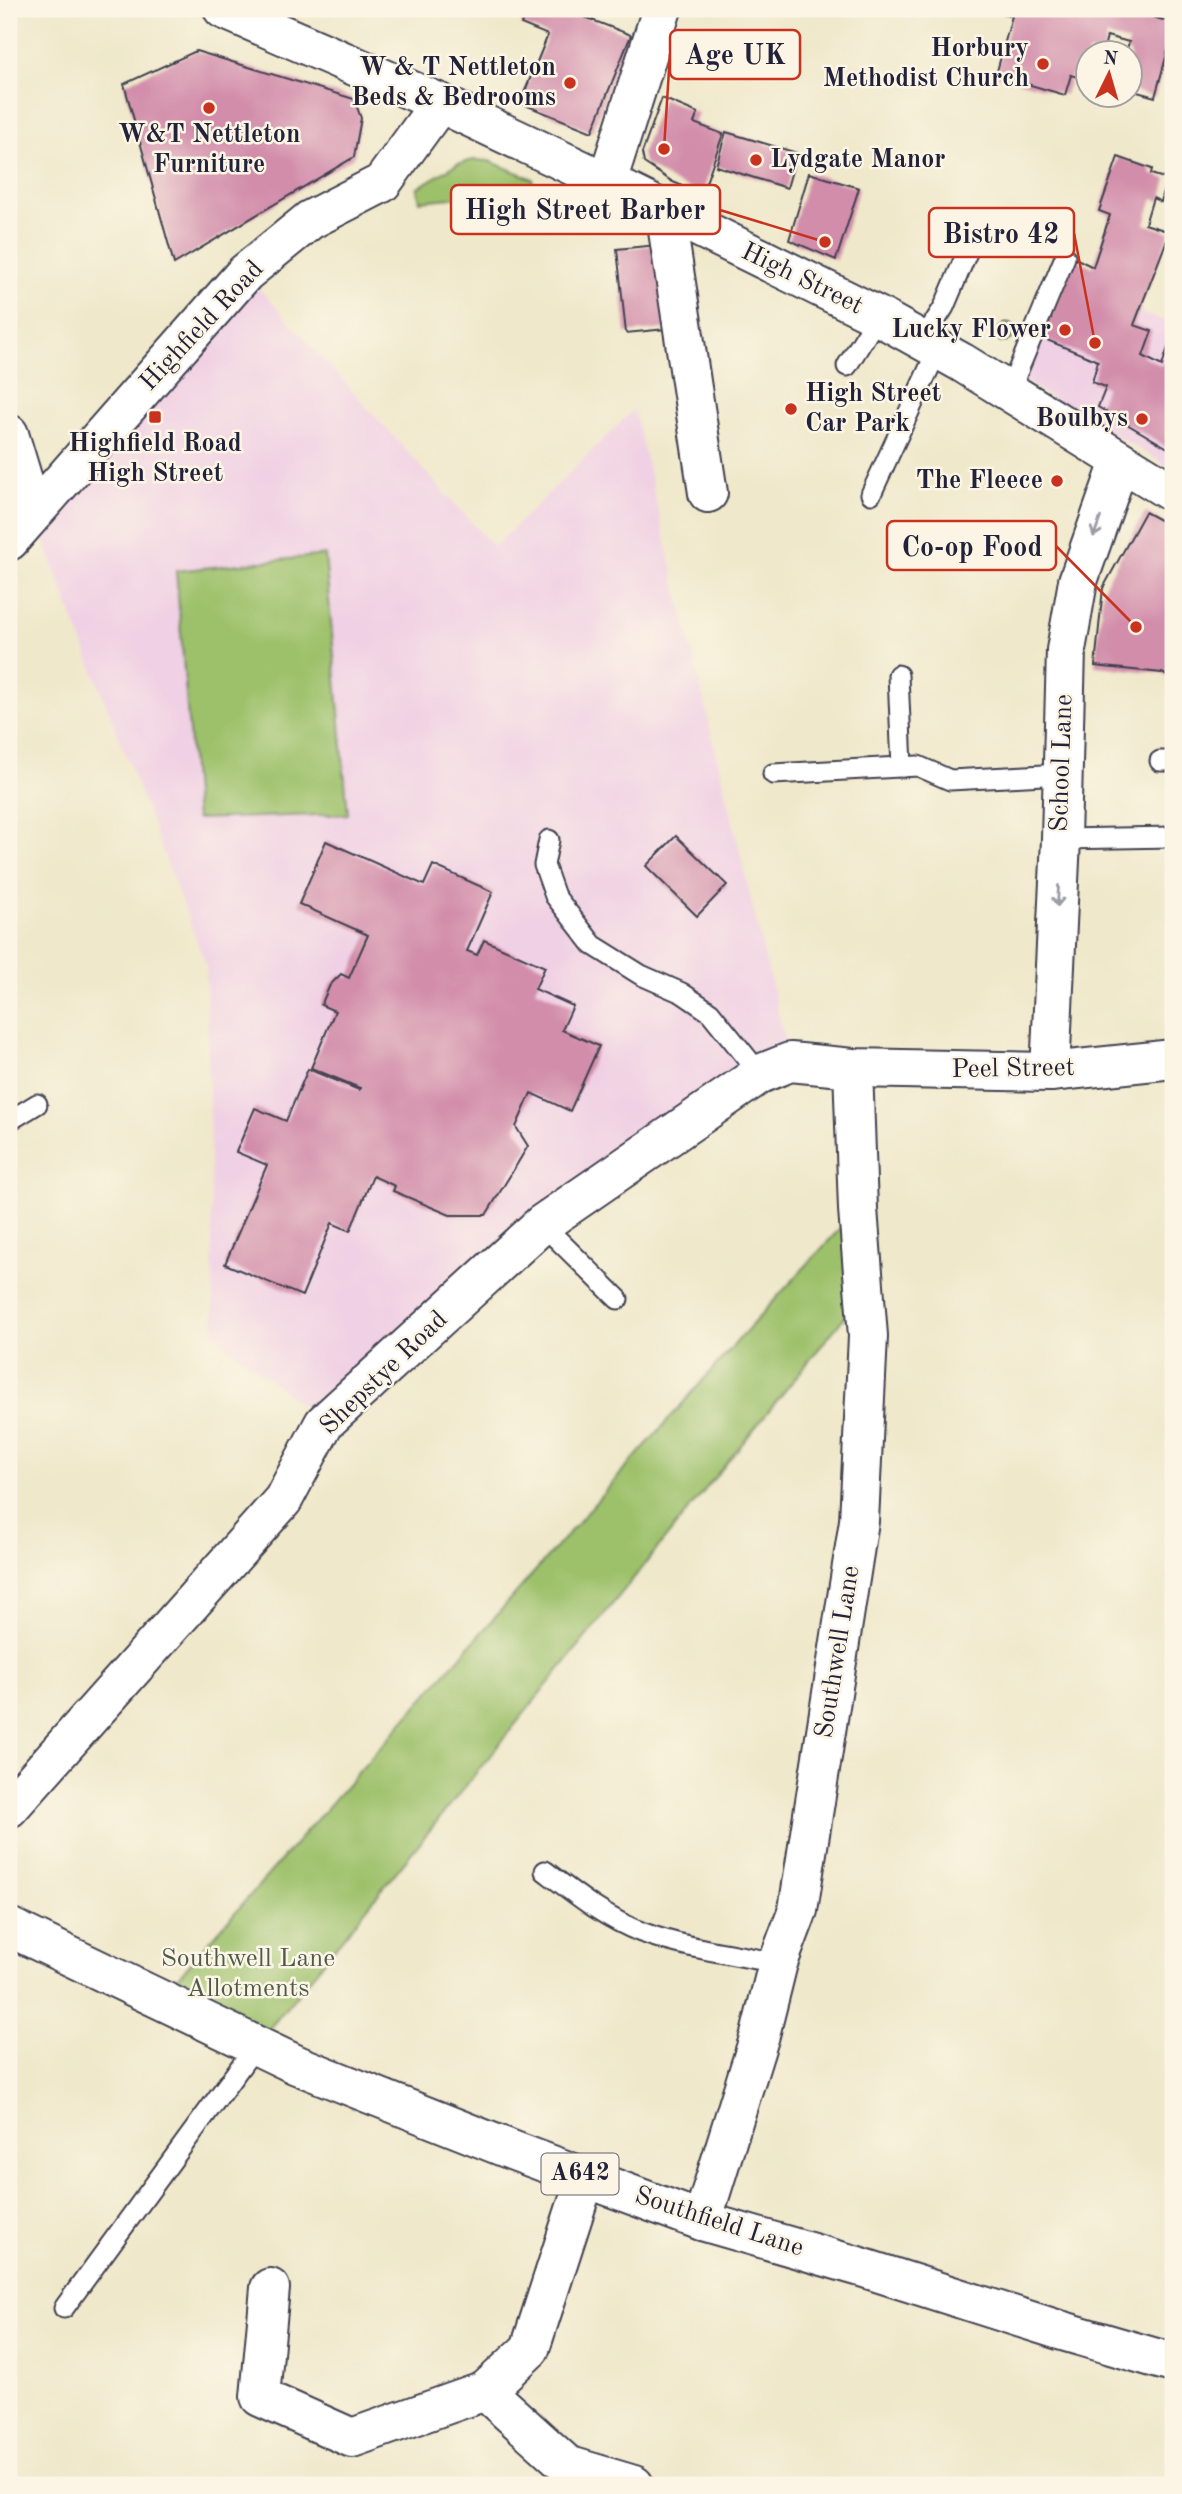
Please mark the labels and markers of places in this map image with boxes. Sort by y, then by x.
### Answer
callout: Age UK [670,30,800,79]
place label: Horbury Methodist Church [823,36,1029,92]
place label: W & T Nettleton Beds & Bedrooms [351,55,556,111]
marker: Horbury Methodist Church [1035,56,1051,72]
marker: W & T Nettleton Beds & Bedrooms [562,75,578,91]
marker: W&T Nettleton Furniture [201,100,217,116]
place label: W&T Nettleton Furniture [118,122,300,178]
place label: Lydgate Manor [770,147,946,173]
marker: Lydgate Manor [748,152,764,168]
callout: High Street Barber [451,185,720,234]
callout: Bistro 42 [929,208,1074,257]
place label: Lucky Flower [891,317,1051,343]
marker: Lucky Flower [1057,322,1073,338]
place label: High Street Car Park [805,381,941,437]
marker: High Street Car Park [783,401,799,417]
place label: Boulbys [1036,406,1128,432]
marker: Highfield Road High Street [147,409,163,425]
marker: Boulbys [1134,411,1150,427]
place label: Highfield Road High Street [68,431,242,487]
place label: The Fleece [916,468,1043,494]
marker: The Fleece [1049,473,1065,489]
callout: Co-op Food [887,521,1056,570]

